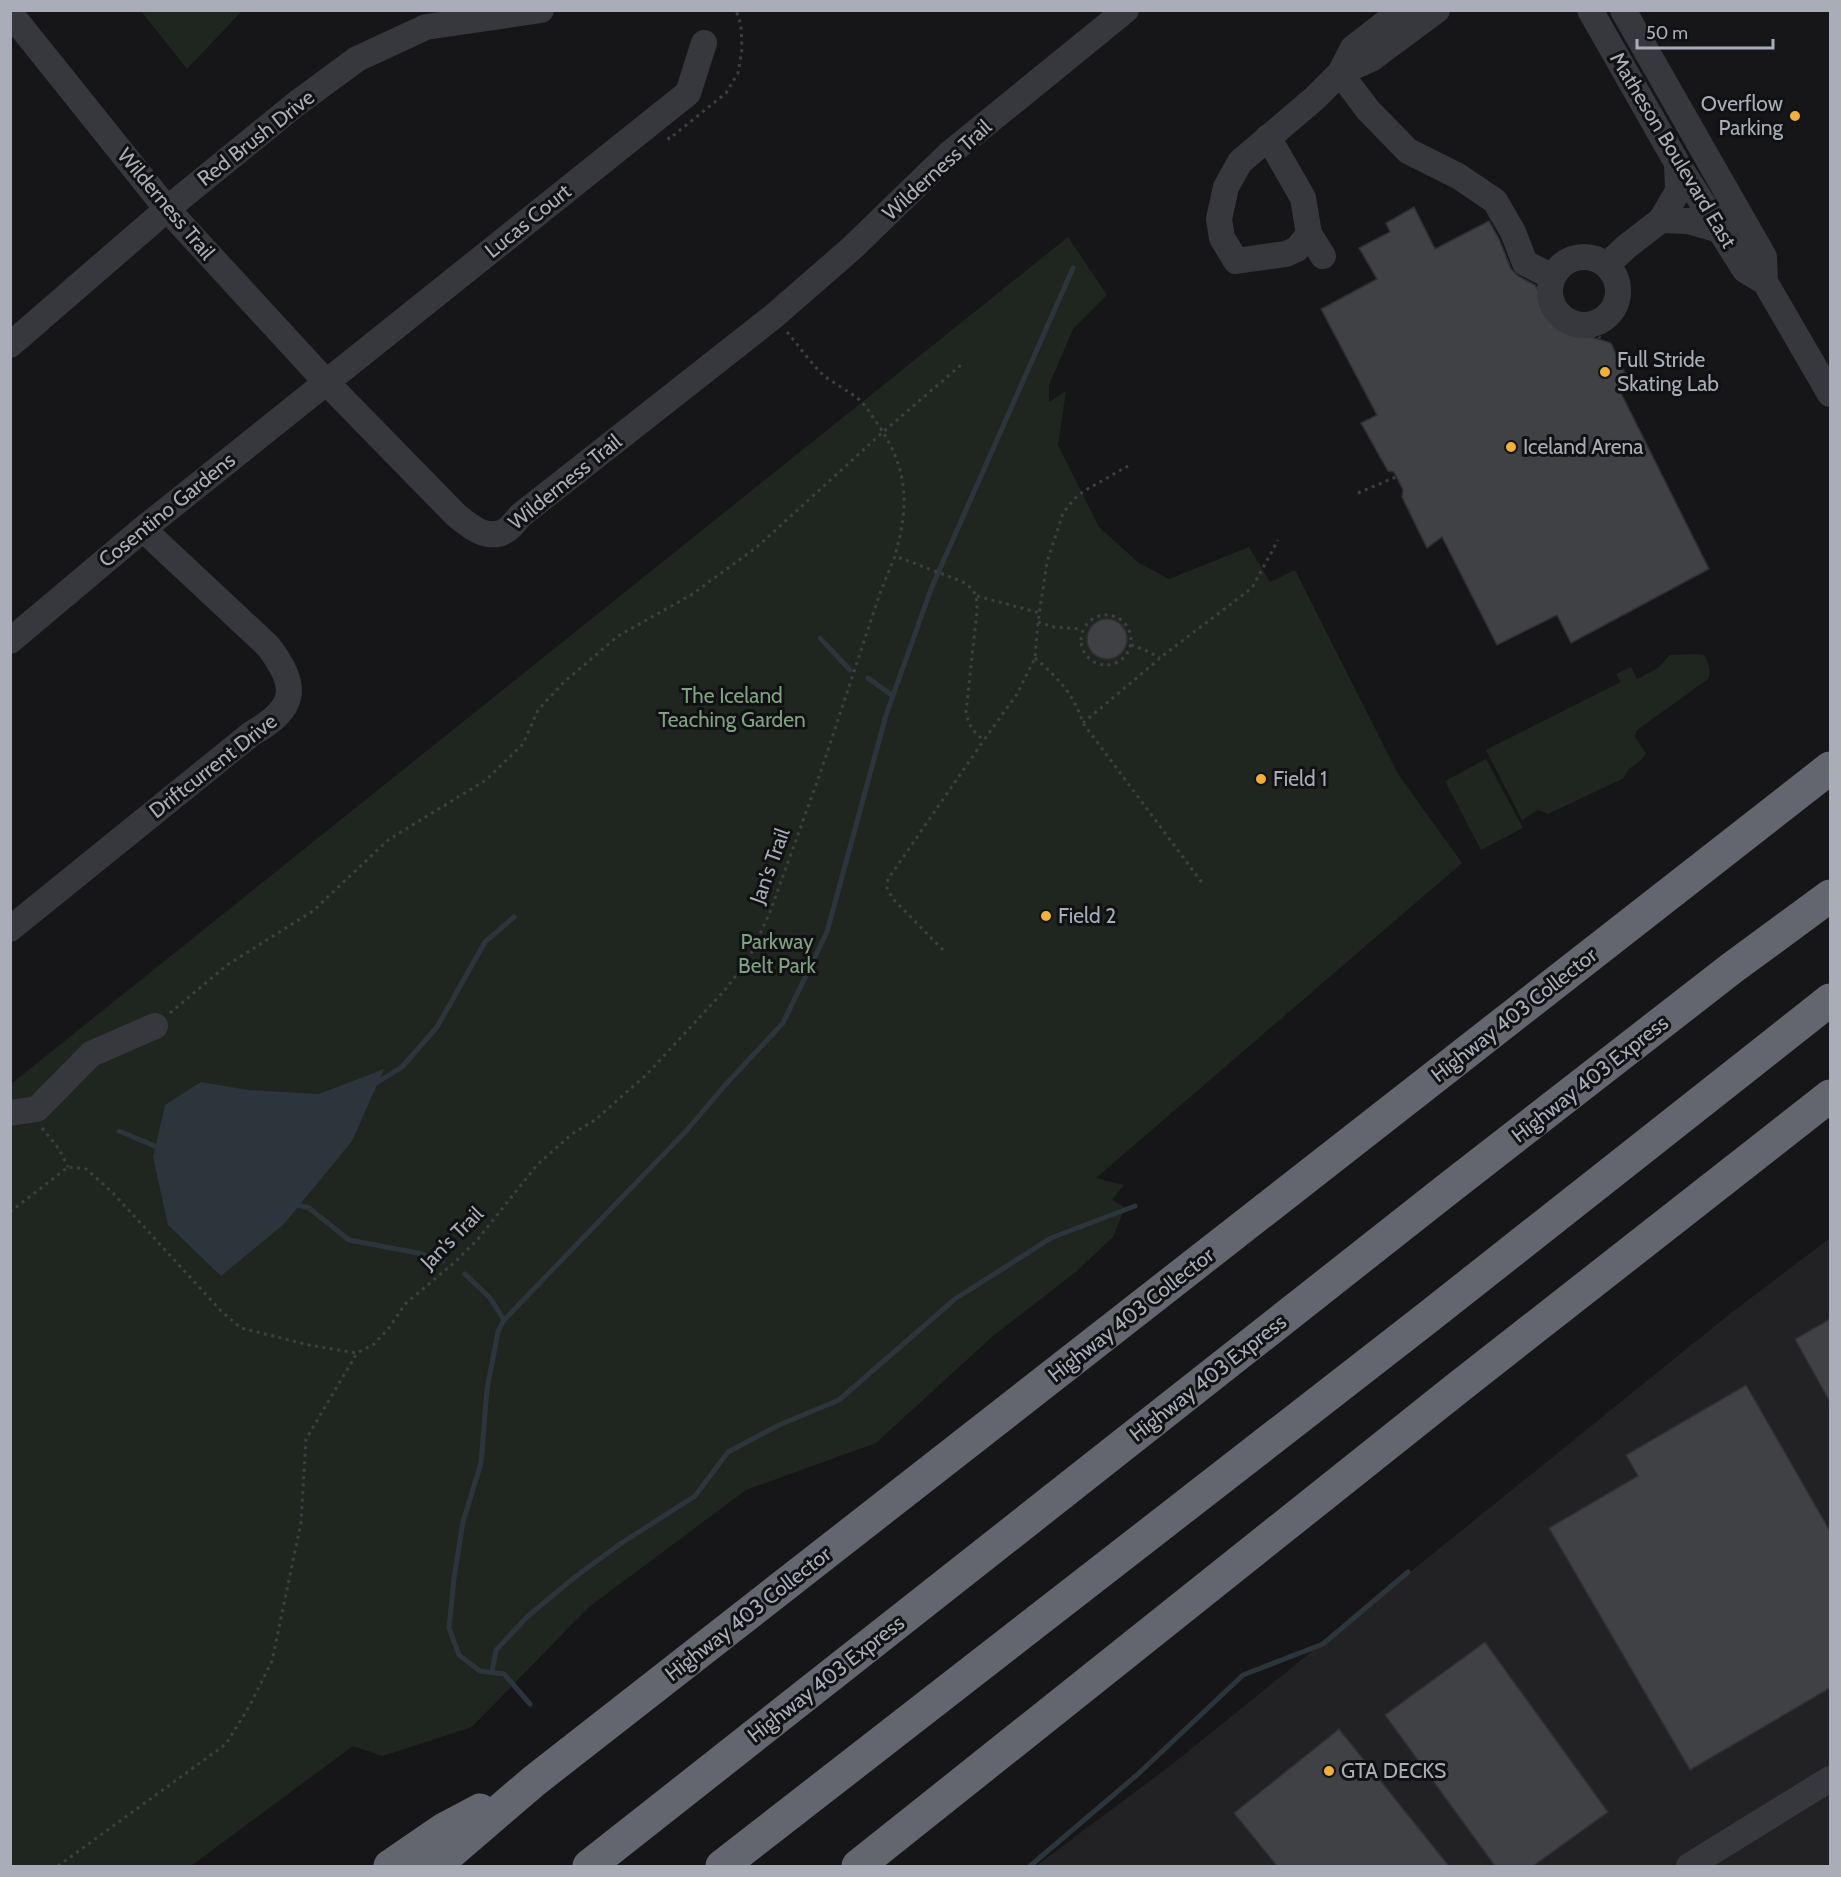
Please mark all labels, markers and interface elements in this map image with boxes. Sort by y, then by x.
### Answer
scale bar [1637,12,1774,50]
text: 50 m [1646,22,1688,44]
street label: Matheson Boulevard East [1605,47,1742,252]
street label: Red Brush Drive [192,84,319,191]
place label: Overflow Parking [1701,91,1784,140]
marker: Overflow Parking [1788,109,1802,123]
street label: Wilderness Trail [877,114,996,225]
street label: Wilderness Trail [112,143,220,265]
street label: Lucas Court [480,178,576,263]
place label: Full Stride Skating Lab [1617,347,1719,396]
marker: Full Stride Skating Lab [1598,365,1612,379]
street label: Wilderness Trail [503,428,626,535]
place label: Iceland Arena [1523,434,1643,459]
marker: Iceland Arena [1504,440,1518,454]
street label: Cosentino Gardens [93,447,240,572]
park label: The Iceland Teaching Garden [658,683,806,732]
street label: Driftcurrent Drive [144,708,282,823]
place label: Field 1 [1273,766,1327,791]
marker: Field 1 [1254,772,1268,786]
street label: Jan's Trail [744,825,795,908]
place label: Field 2 [1058,903,1116,928]
marker: Field 2 [1039,909,1053,923]
park label: Parkway Belt Park [738,929,816,978]
street label: Highway 403 Collector [1426,942,1602,1087]
street label: Highway 403 Express [1507,1010,1673,1147]
street label: Jan's Trail [414,1201,488,1275]
street label: Highway 403 Collector [1043,1242,1219,1387]
street label: Highway 403 Express [1125,1309,1291,1446]
street label: Highway 403 Collector [660,1541,836,1686]
street label: Highway 403 Express [743,1610,909,1747]
place label: GTA DECKS [1341,1758,1446,1783]
marker: GTA DECKS [1322,1764,1336,1778]

